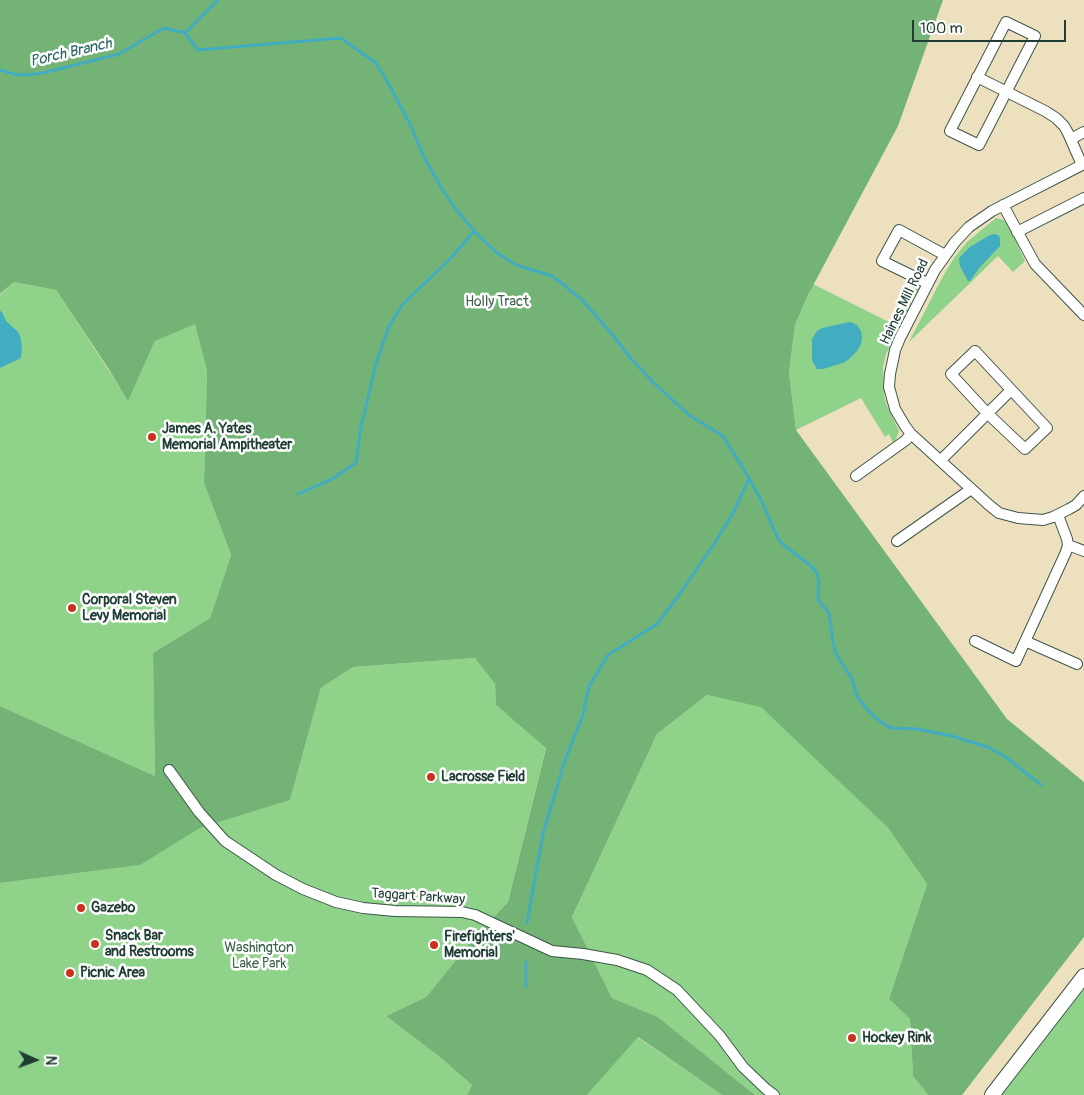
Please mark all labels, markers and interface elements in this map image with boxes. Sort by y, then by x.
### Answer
scale bar [914,10,1068,42]
text: 100 m [920,19,963,38]
water label: Porch Branch [28,35,114,71]
street label: Haines Mill Road [877,256,933,348]
park label: Holly Tract [465,294,529,310]
place label: James A. Yates Memorial Ampitheater [162,421,292,454]
marker: James A. Yates Memorial Ampitheater [146,431,158,443]
place label: Corporal Steven Levy Memorial [82,592,177,624]
marker: Corporal Steven Levy Memorial [66,602,78,614]
place label: Lacrosse Field [441,769,525,785]
marker: Lacrosse Field [425,771,437,783]
street label: Taggart Parkway [370,885,466,909]
place label: Gazebo [91,900,135,916]
marker: Gazebo [75,902,87,914]
place label: Snack Bar and Restrooms [105,928,194,960]
place label: Firefighters' Memorial [444,929,515,962]
marker: Snack Bar and Restrooms [89,938,101,950]
marker: Firefighters' Memorial [428,939,440,951]
park label: Washington Lake Park [224,940,294,972]
place label: Picnic Area [80,965,145,981]
marker: Picnic Area [64,967,76,979]
place label: Hockey Rink [862,1030,931,1046]
marker: Hockey Rink [846,1032,858,1044]
north arrow [10,1035,60,1085]
text: N [42,1056,59,1066]

